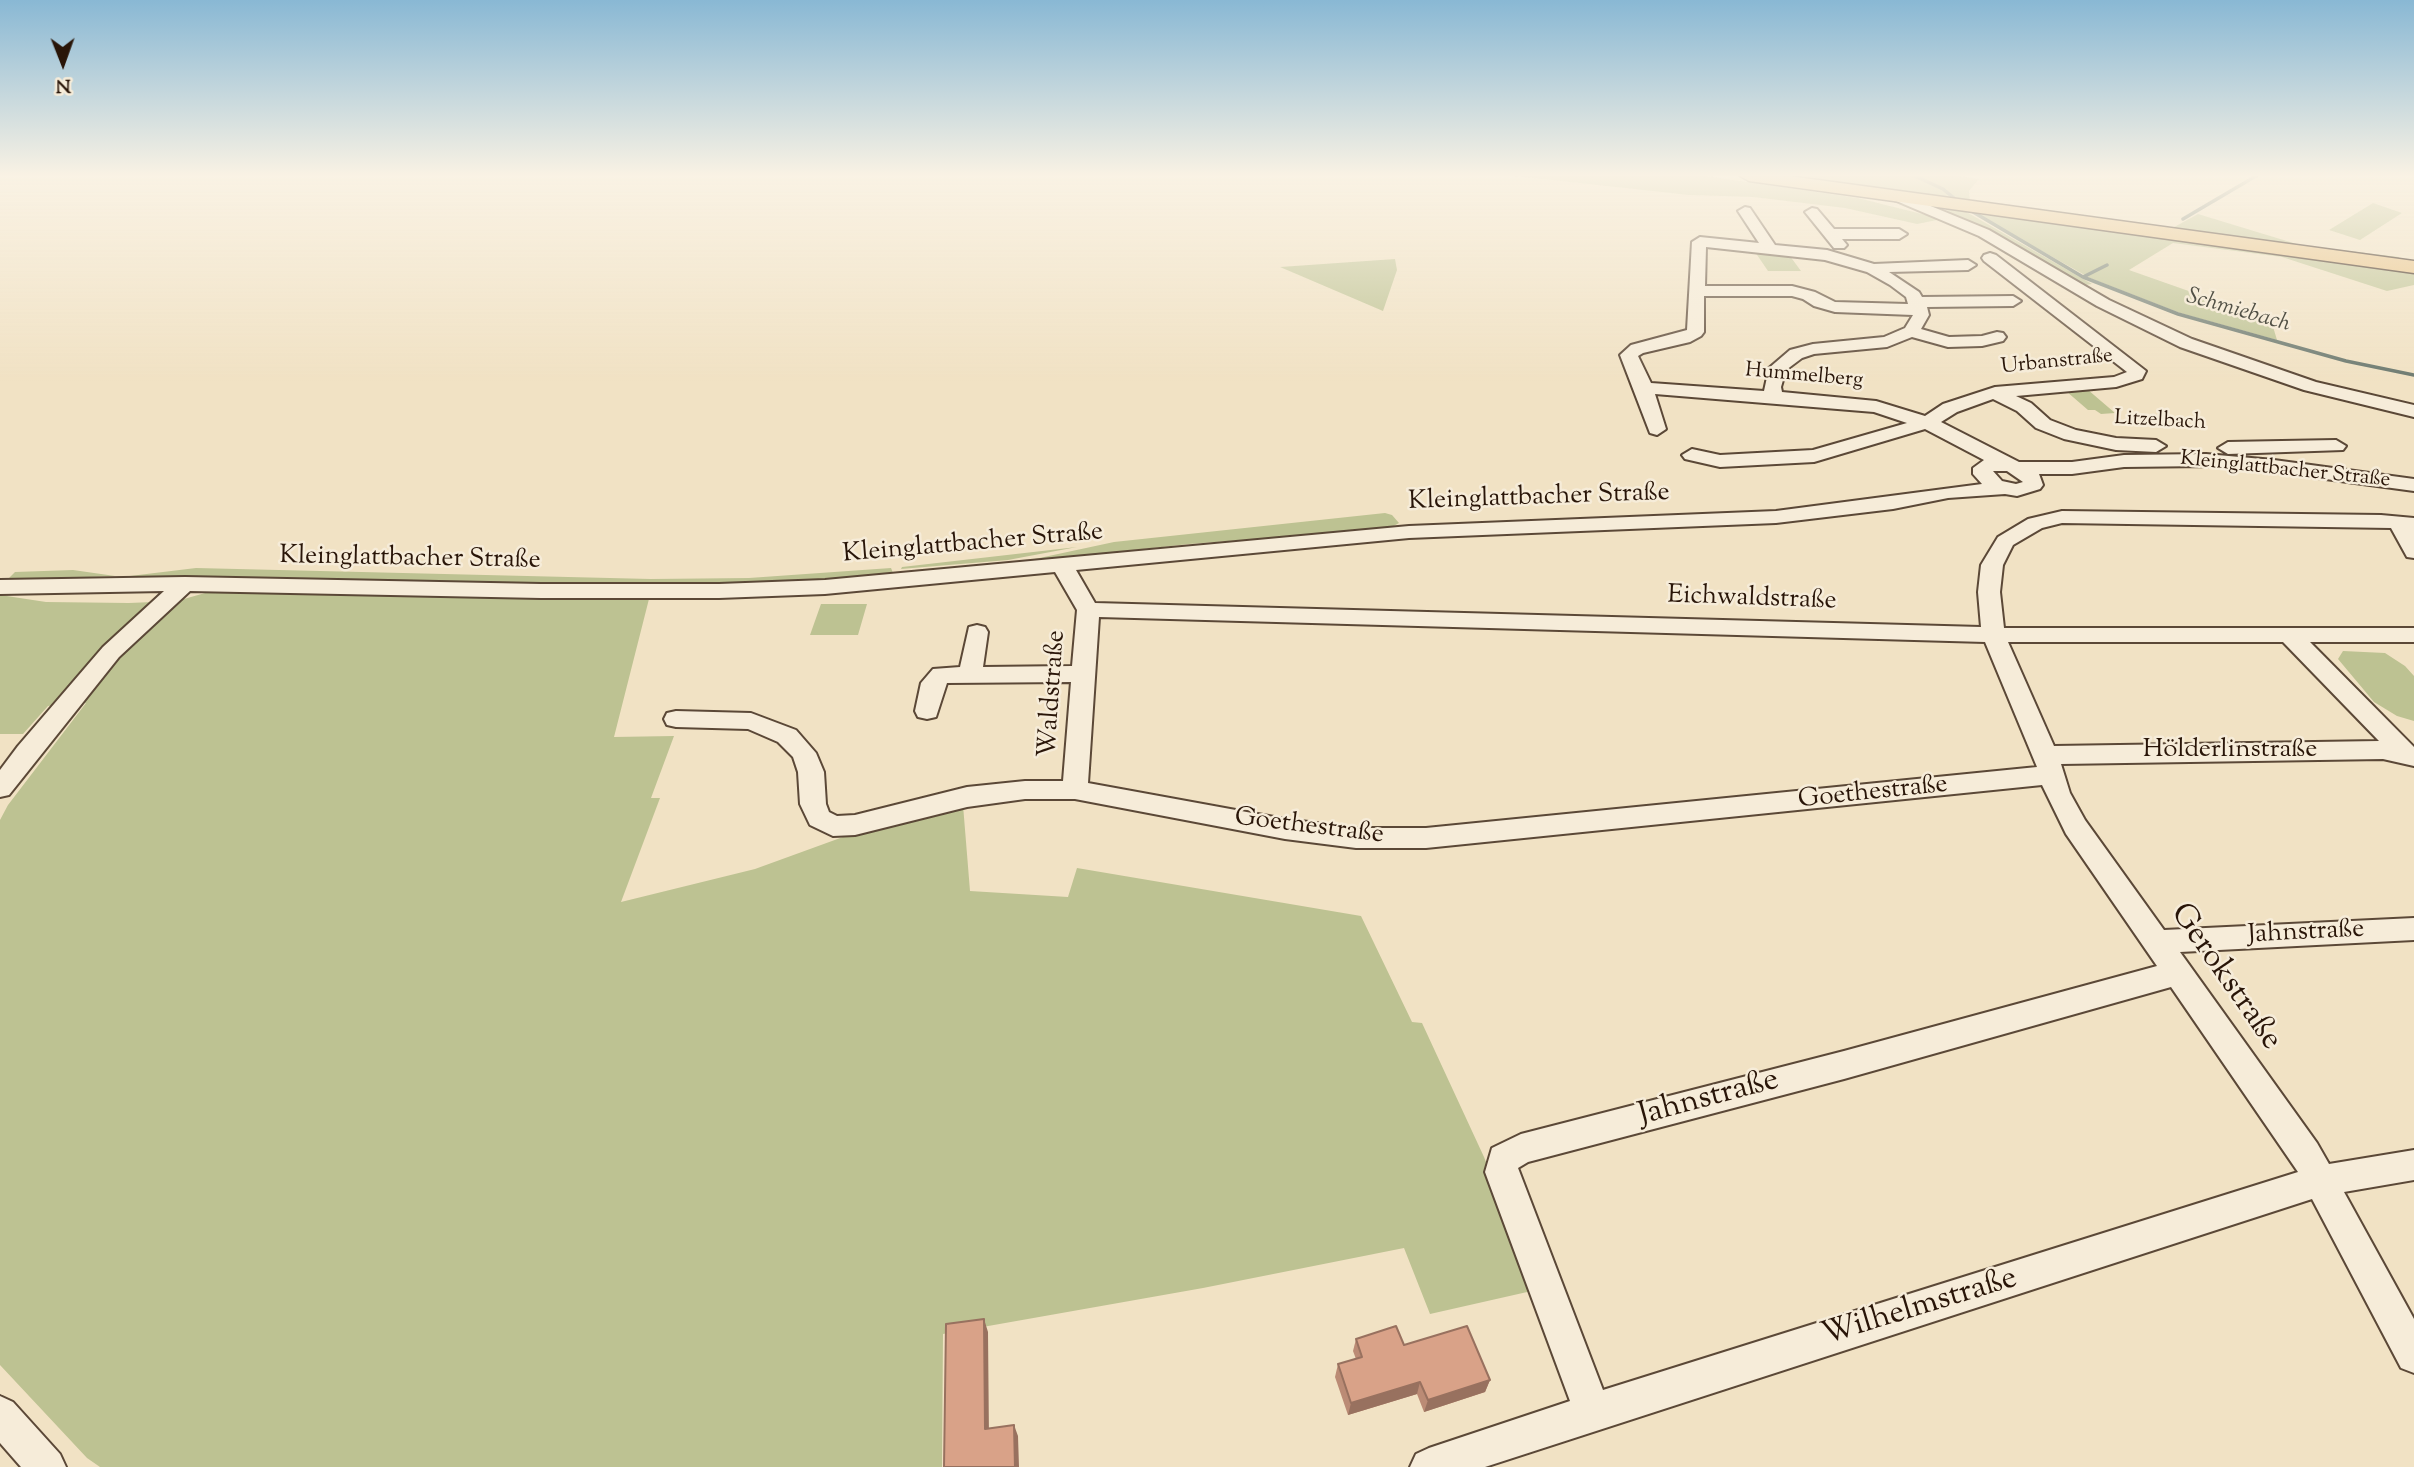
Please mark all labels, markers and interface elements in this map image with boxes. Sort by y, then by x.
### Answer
north arrow [28,28,98,98]
text: N [56,71,71,98]
water label: Schmiebach [2183,284,2293,340]
street label: Urbanstraße [2000,345,2114,381]
street label: Hummelberg [1744,359,1864,395]
street label: Litzelbach [2113,407,2207,437]
street label: Kleinglattbacher Straße [2179,447,2391,495]
street label: Kleinglattbacher Straße [1408,479,1670,519]
street label: Kleinglattbacher Straße [841,518,1105,572]
street label: Kleinglattbacher Straße [279,542,541,578]
street label: Eichwaldstraße [1667,581,1837,619]
street label: Waldstraße [1034,629,1074,759]
street label: Hölderlinstraße [2143,736,2317,768]
street label: Goethestraße [1797,771,1949,817]
street label: Goethestraße [1233,803,1385,853]
street label: Gerokstraße [2160,897,2288,1059]
street label: Jahnstraße [2247,915,2365,953]
street label: Jahnstraße [1635,1063,1783,1137]
street label: Wilhelmstraße [1818,1261,2022,1357]

